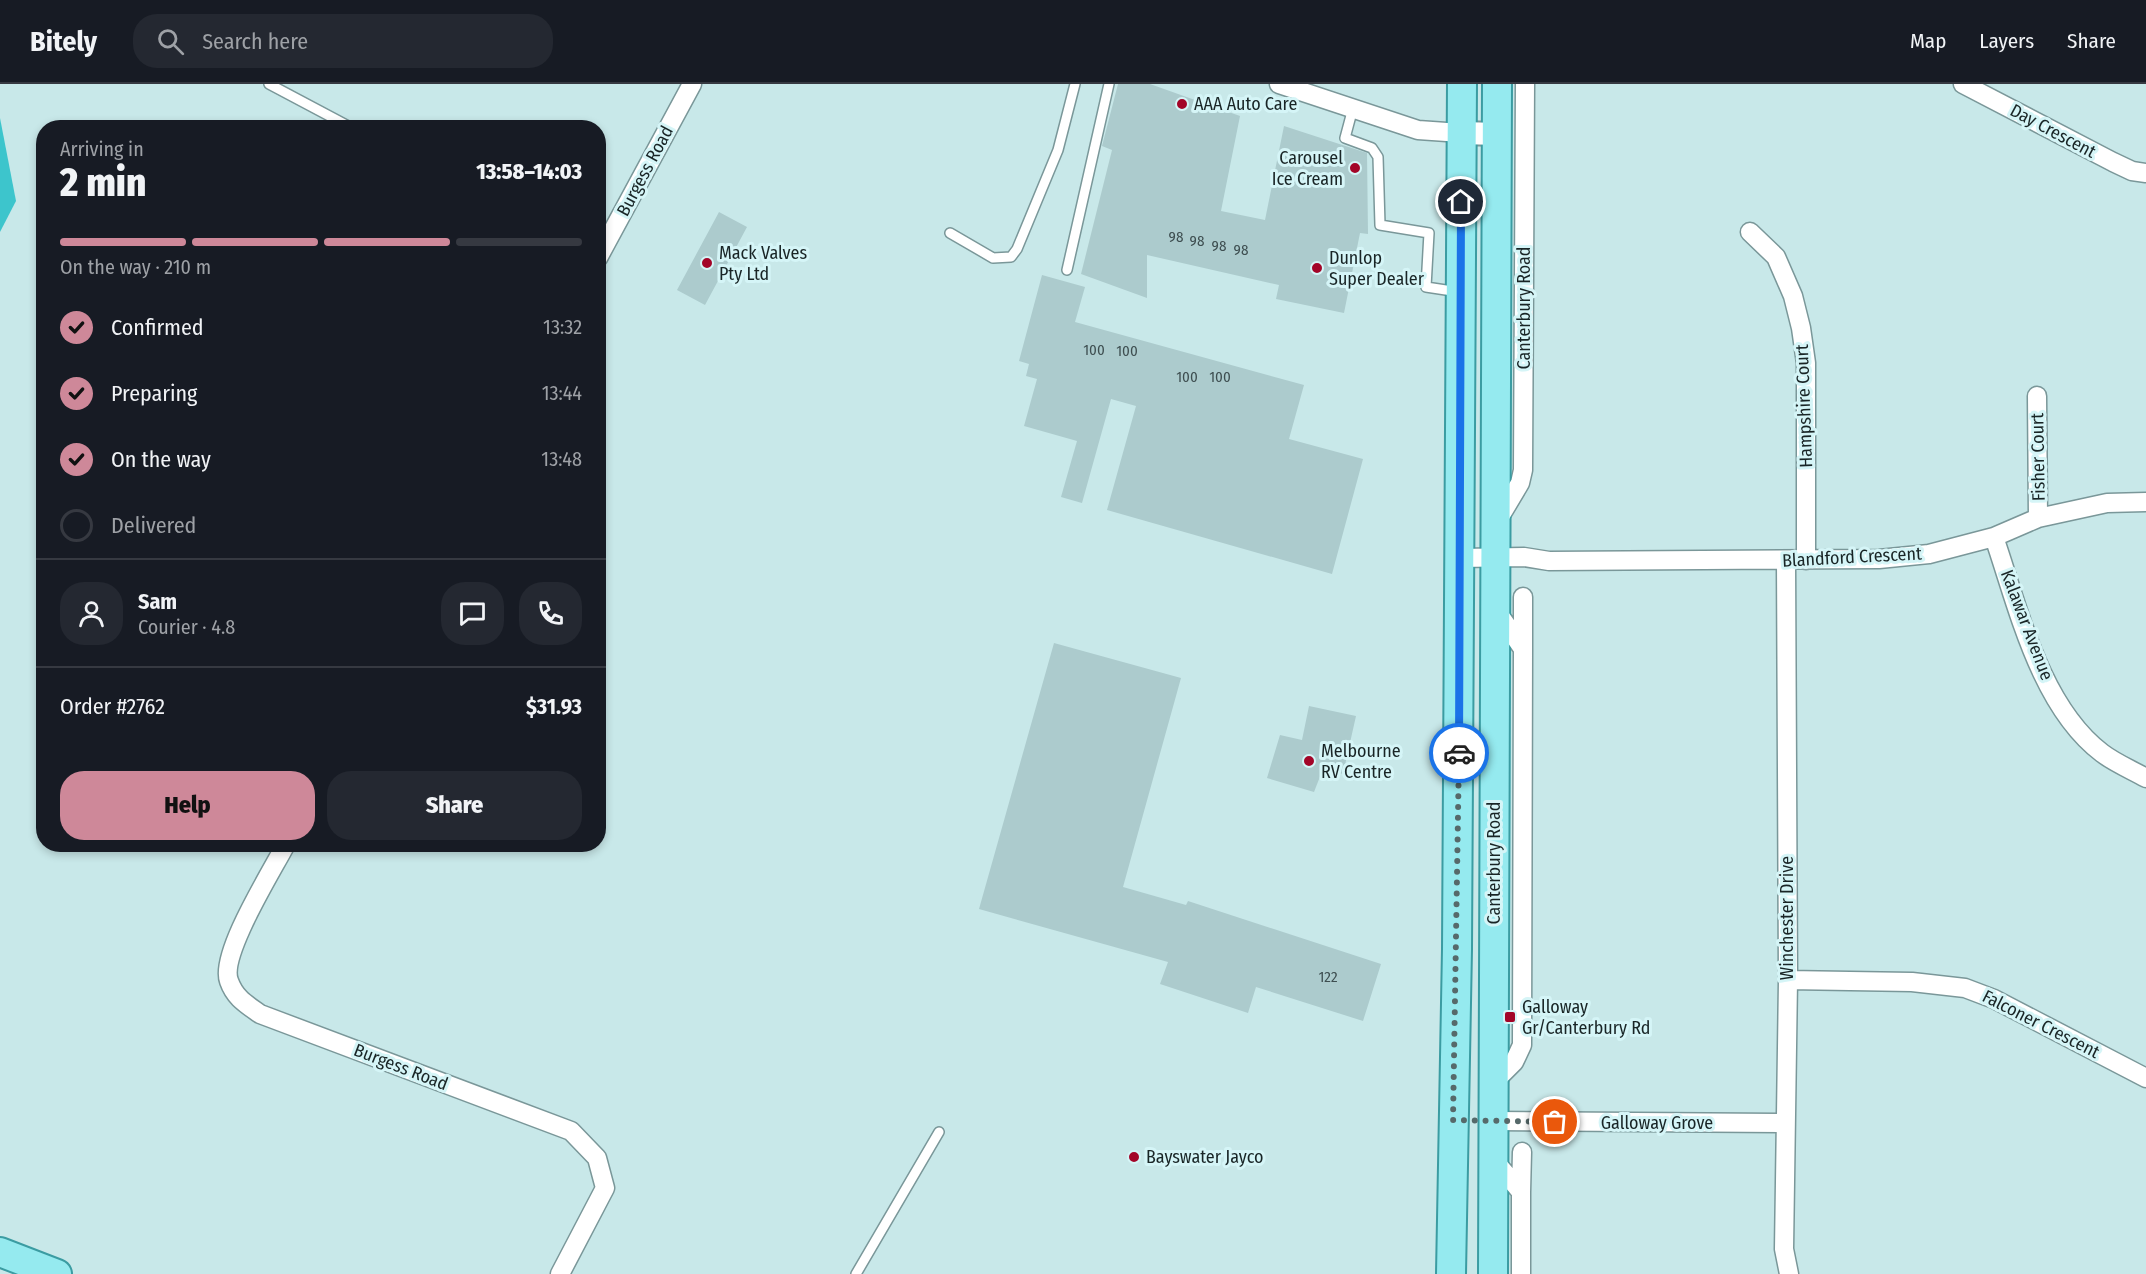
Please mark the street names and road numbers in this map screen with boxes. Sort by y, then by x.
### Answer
street label: Day Crescent [2006,99,2100,163]
street label: Burgess Road [612,122,678,220]
street label: Canterbury Road [1513,247,1535,369]
street label: Hampshire Court [1791,344,1817,468]
street label: Fisher Court [2026,413,2050,501]
street label: Blandford Crescent [1782,542,1922,572]
street label: Kalawar Avenue [1996,567,2058,683]
street label: Canterbury Road [1483,802,1505,924]
street label: Winchester Drive [1776,856,1798,980]
street label: Falconer Crescent [1979,985,2103,1063]
street label: Burgess Road [351,1039,451,1095]
street label: Galloway Grove [1601,1112,1713,1134]

